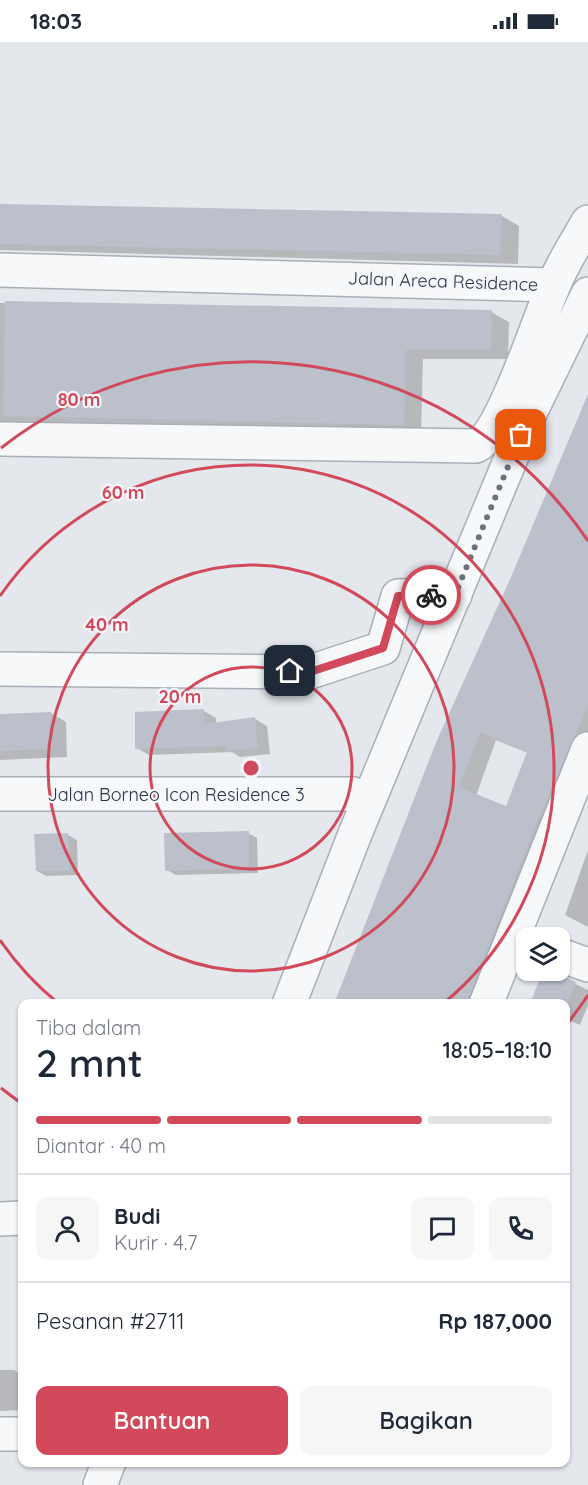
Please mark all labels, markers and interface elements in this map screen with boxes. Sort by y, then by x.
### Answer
text: 18:03 [30,7,82,35]
street label: Jalan Areca Residence [347,266,539,296]
text: 80 m [58,388,100,411]
pin [495,409,546,460]
icon: bag [504,418,537,451]
text: 60 m [102,481,144,504]
courier [401,565,461,625]
icon: bike [415,579,448,612]
text: 40 m [85,613,129,636]
pin [264,645,315,696]
icon: home [273,654,306,687]
text: 20 m [159,685,201,708]
centre of rings [241,758,261,778]
street label: Jalan Borneo Icon Residence 3 [47,783,305,806]
map controls [516,927,570,981]
button: layers [516,927,570,981]
text: Tiba dalam [36,1015,141,1040]
text: 18:05–18:10 [442,1036,552,1064]
text: 2 mnt [36,1038,143,1087]
text: Diantar · 40 m [36,1133,166,1158]
button: person [36,1197,99,1260]
button: chat [411,1197,474,1260]
button: phone [489,1197,552,1260]
text: Budi [114,1202,160,1230]
text: Kurir · 4.7 [114,1230,198,1255]
text: Pesanan #2711 [36,1307,185,1335]
text: Rp 187,000 [438,1307,552,1335]
button: Bantuan [36,1386,288,1455]
button: Bagikan [300,1386,552,1455]

